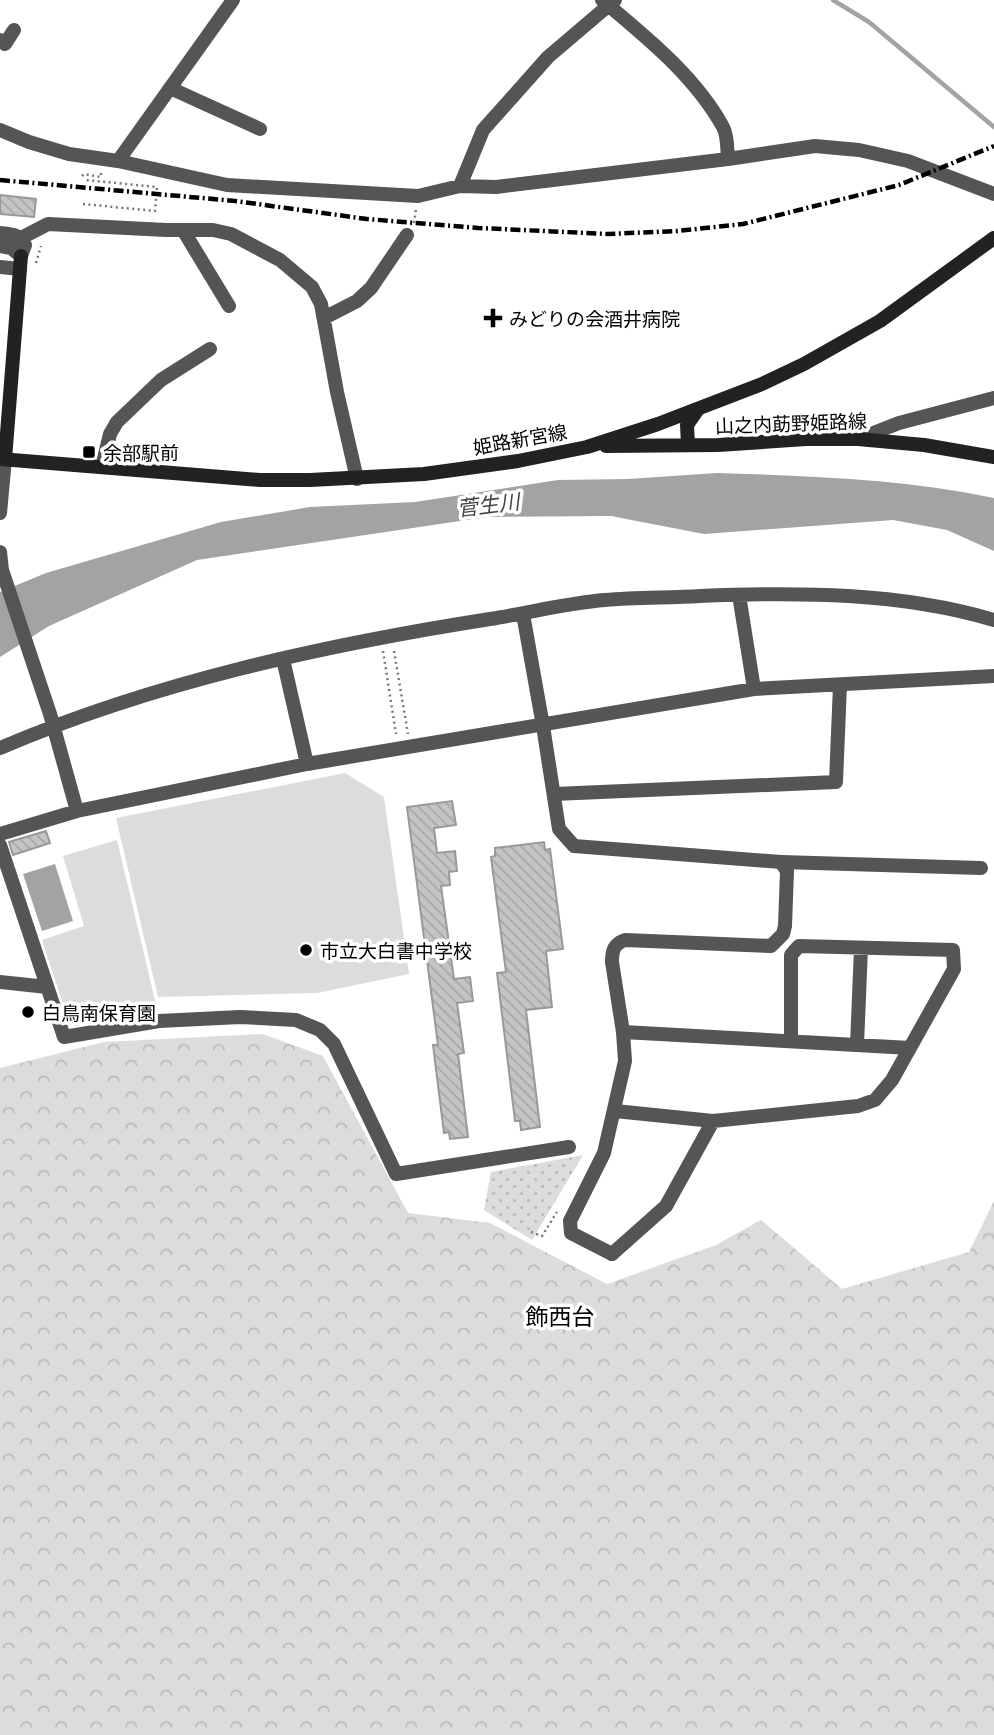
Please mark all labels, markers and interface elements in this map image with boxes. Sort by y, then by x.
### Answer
place label: みどりの会酒井病院 [509,307,680,330]
marker: みどりの会酒井病院 [483,308,503,328]
street label: 山之内莇野姫路線 [715,409,867,437]
street label: 姫路新宮線 [471,419,569,459]
place label: 余部駅前 [103,441,179,464]
marker: 余部駅前 [81,444,97,460]
water label: 菅生川 [455,488,523,520]
place label: 市立大白書中学校 [320,939,472,962]
marker: 市立大白書中学校 [298,942,314,958]
place label: 白鳥南保育園 [42,1001,156,1024]
marker: 白鳥南保育園 [20,1004,36,1020]
district label: 飾西台 [526,1302,595,1330]

